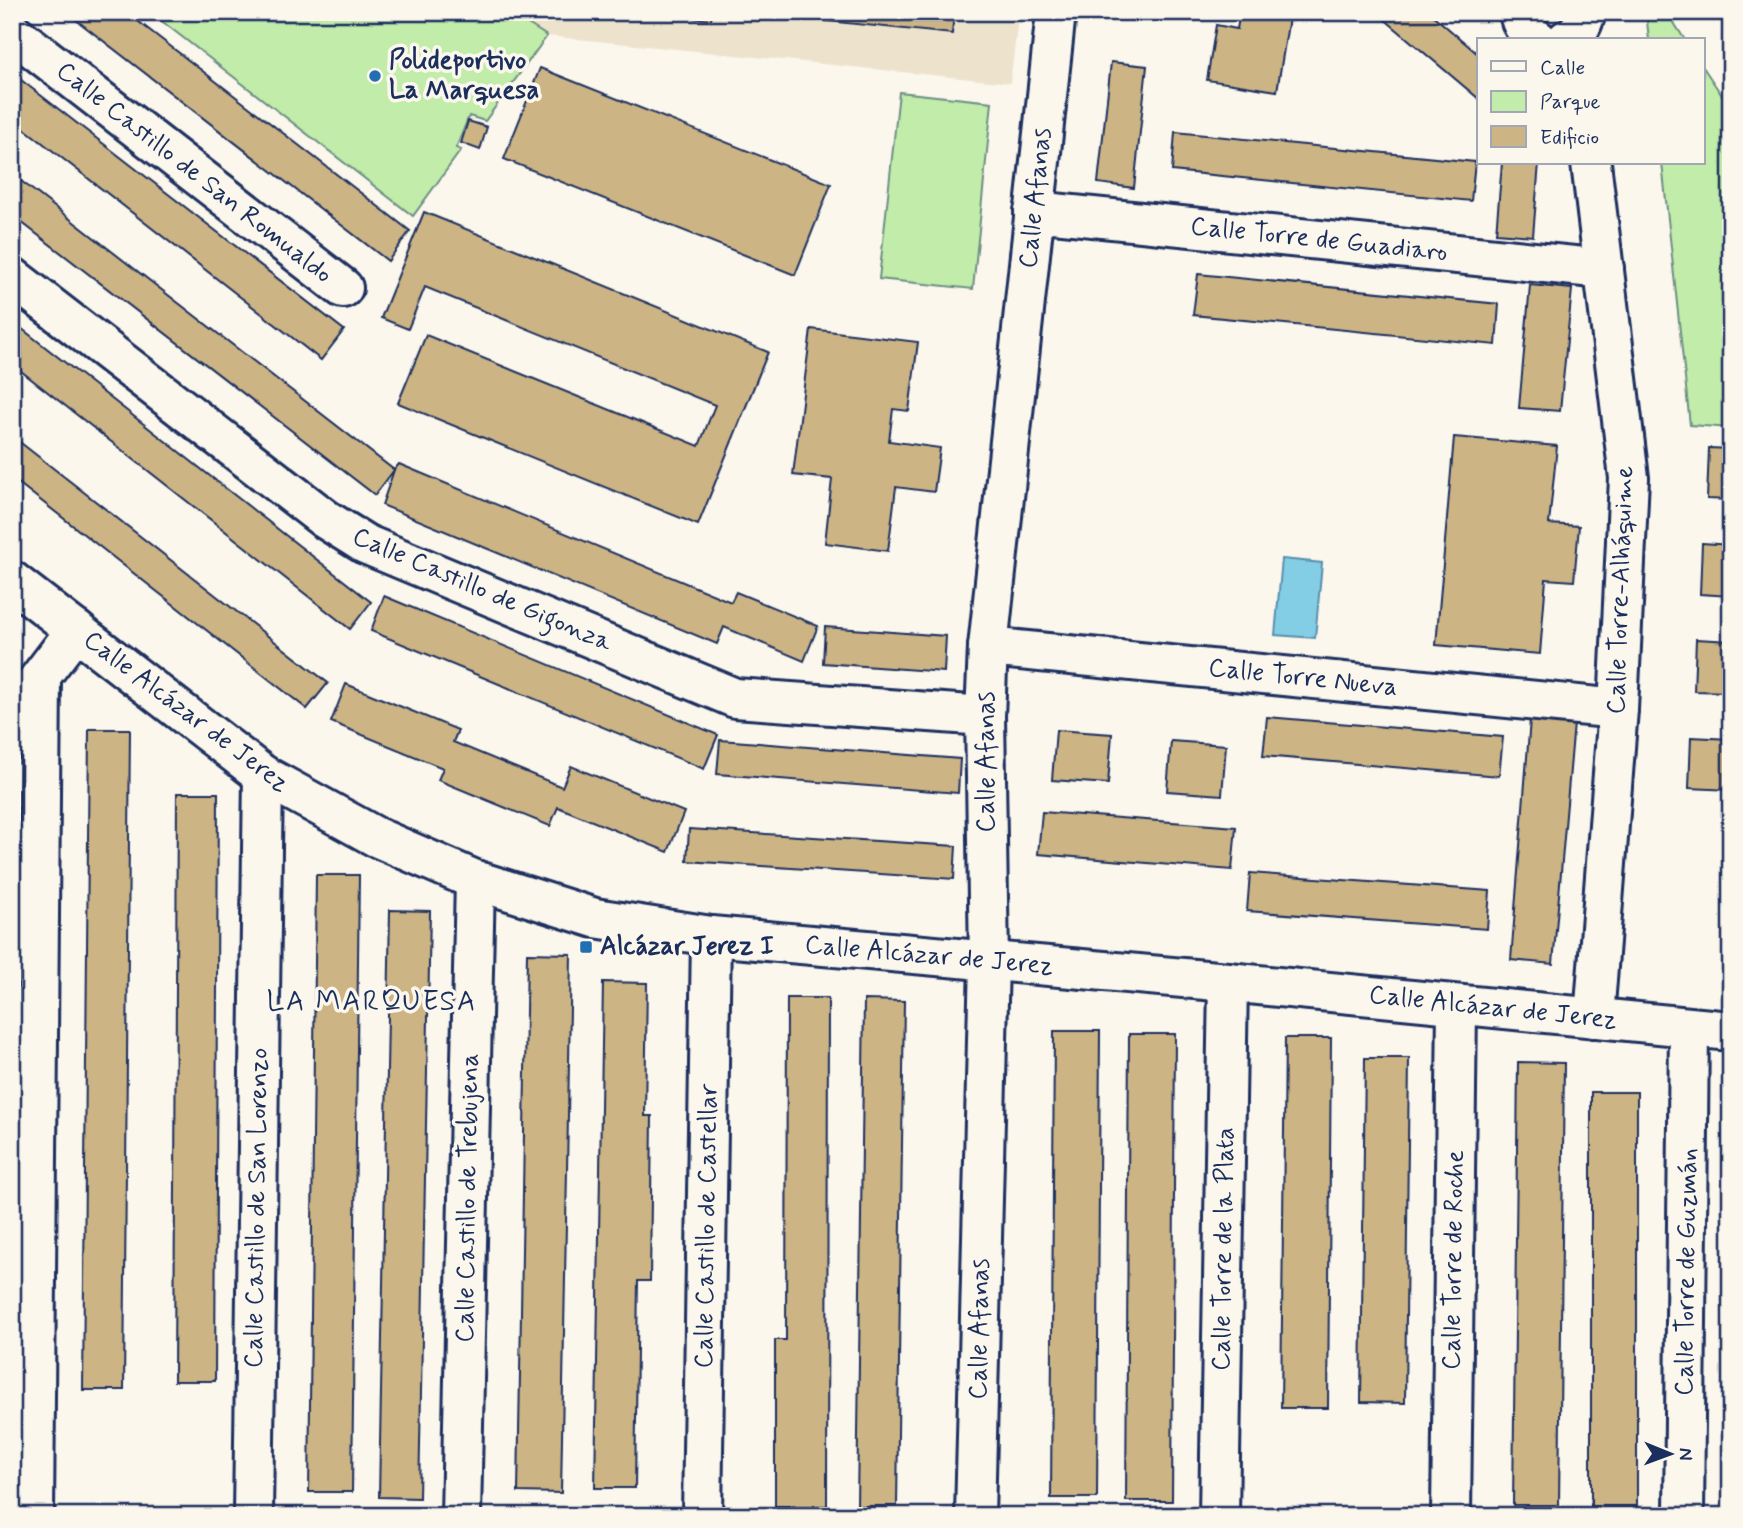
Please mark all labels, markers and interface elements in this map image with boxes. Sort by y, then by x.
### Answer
legend [1477,38,1704,164]
place label: Polideportivo La Marquesa [389,44,539,108]
street label: Calle Castillo de San Romualdo [49,54,339,292]
text: Calle [1540,54,1585,82]
marker: Polideportivo La Marquesa [367,68,383,84]
text: Parque [1540,88,1601,116]
text: Edificio [1540,124,1599,152]
street label: Calle Afanas [1012,126,1060,270]
street label: Calle Torre de Guadiaro [1189,210,1449,270]
street label: Calle Torre-Alháquime [1600,465,1642,715]
street label: Calle Castillo de Gigonza [346,520,617,663]
street label: Calle Alcázar de Jerez [76,623,296,801]
street label: Calle Torre Nueva [1207,651,1399,705]
street label: Calle Afanas [970,691,1004,833]
street label: Calle Alcázar de Jerez [803,928,1055,984]
place label: Alcázar Jerez I [600,930,774,964]
marker: Alcázar Jerez I [578,939,594,955]
street label: Calle Alcázar de Jerez [1367,978,1619,1038]
district label: LA MARQUESA [267,984,477,1021]
street label: Calle Castillo de San Lorenzo [237,1048,277,1368]
street label: Calle Castillo de Trebujena [448,1053,488,1343]
street label: Calle Castillo de Castellar [688,1083,726,1369]
street label: Calle Torre de la Plata [1205,1127,1243,1371]
street label: Calle Torre de Guzmán [1668,1148,1706,1396]
street label: Calle Torre de Roche [1435,1150,1473,1370]
street label: Calle Afanas [962,1258,998,1400]
north arrow [1634,1420,1704,1490]
text: N [1673,1448,1698,1461]

